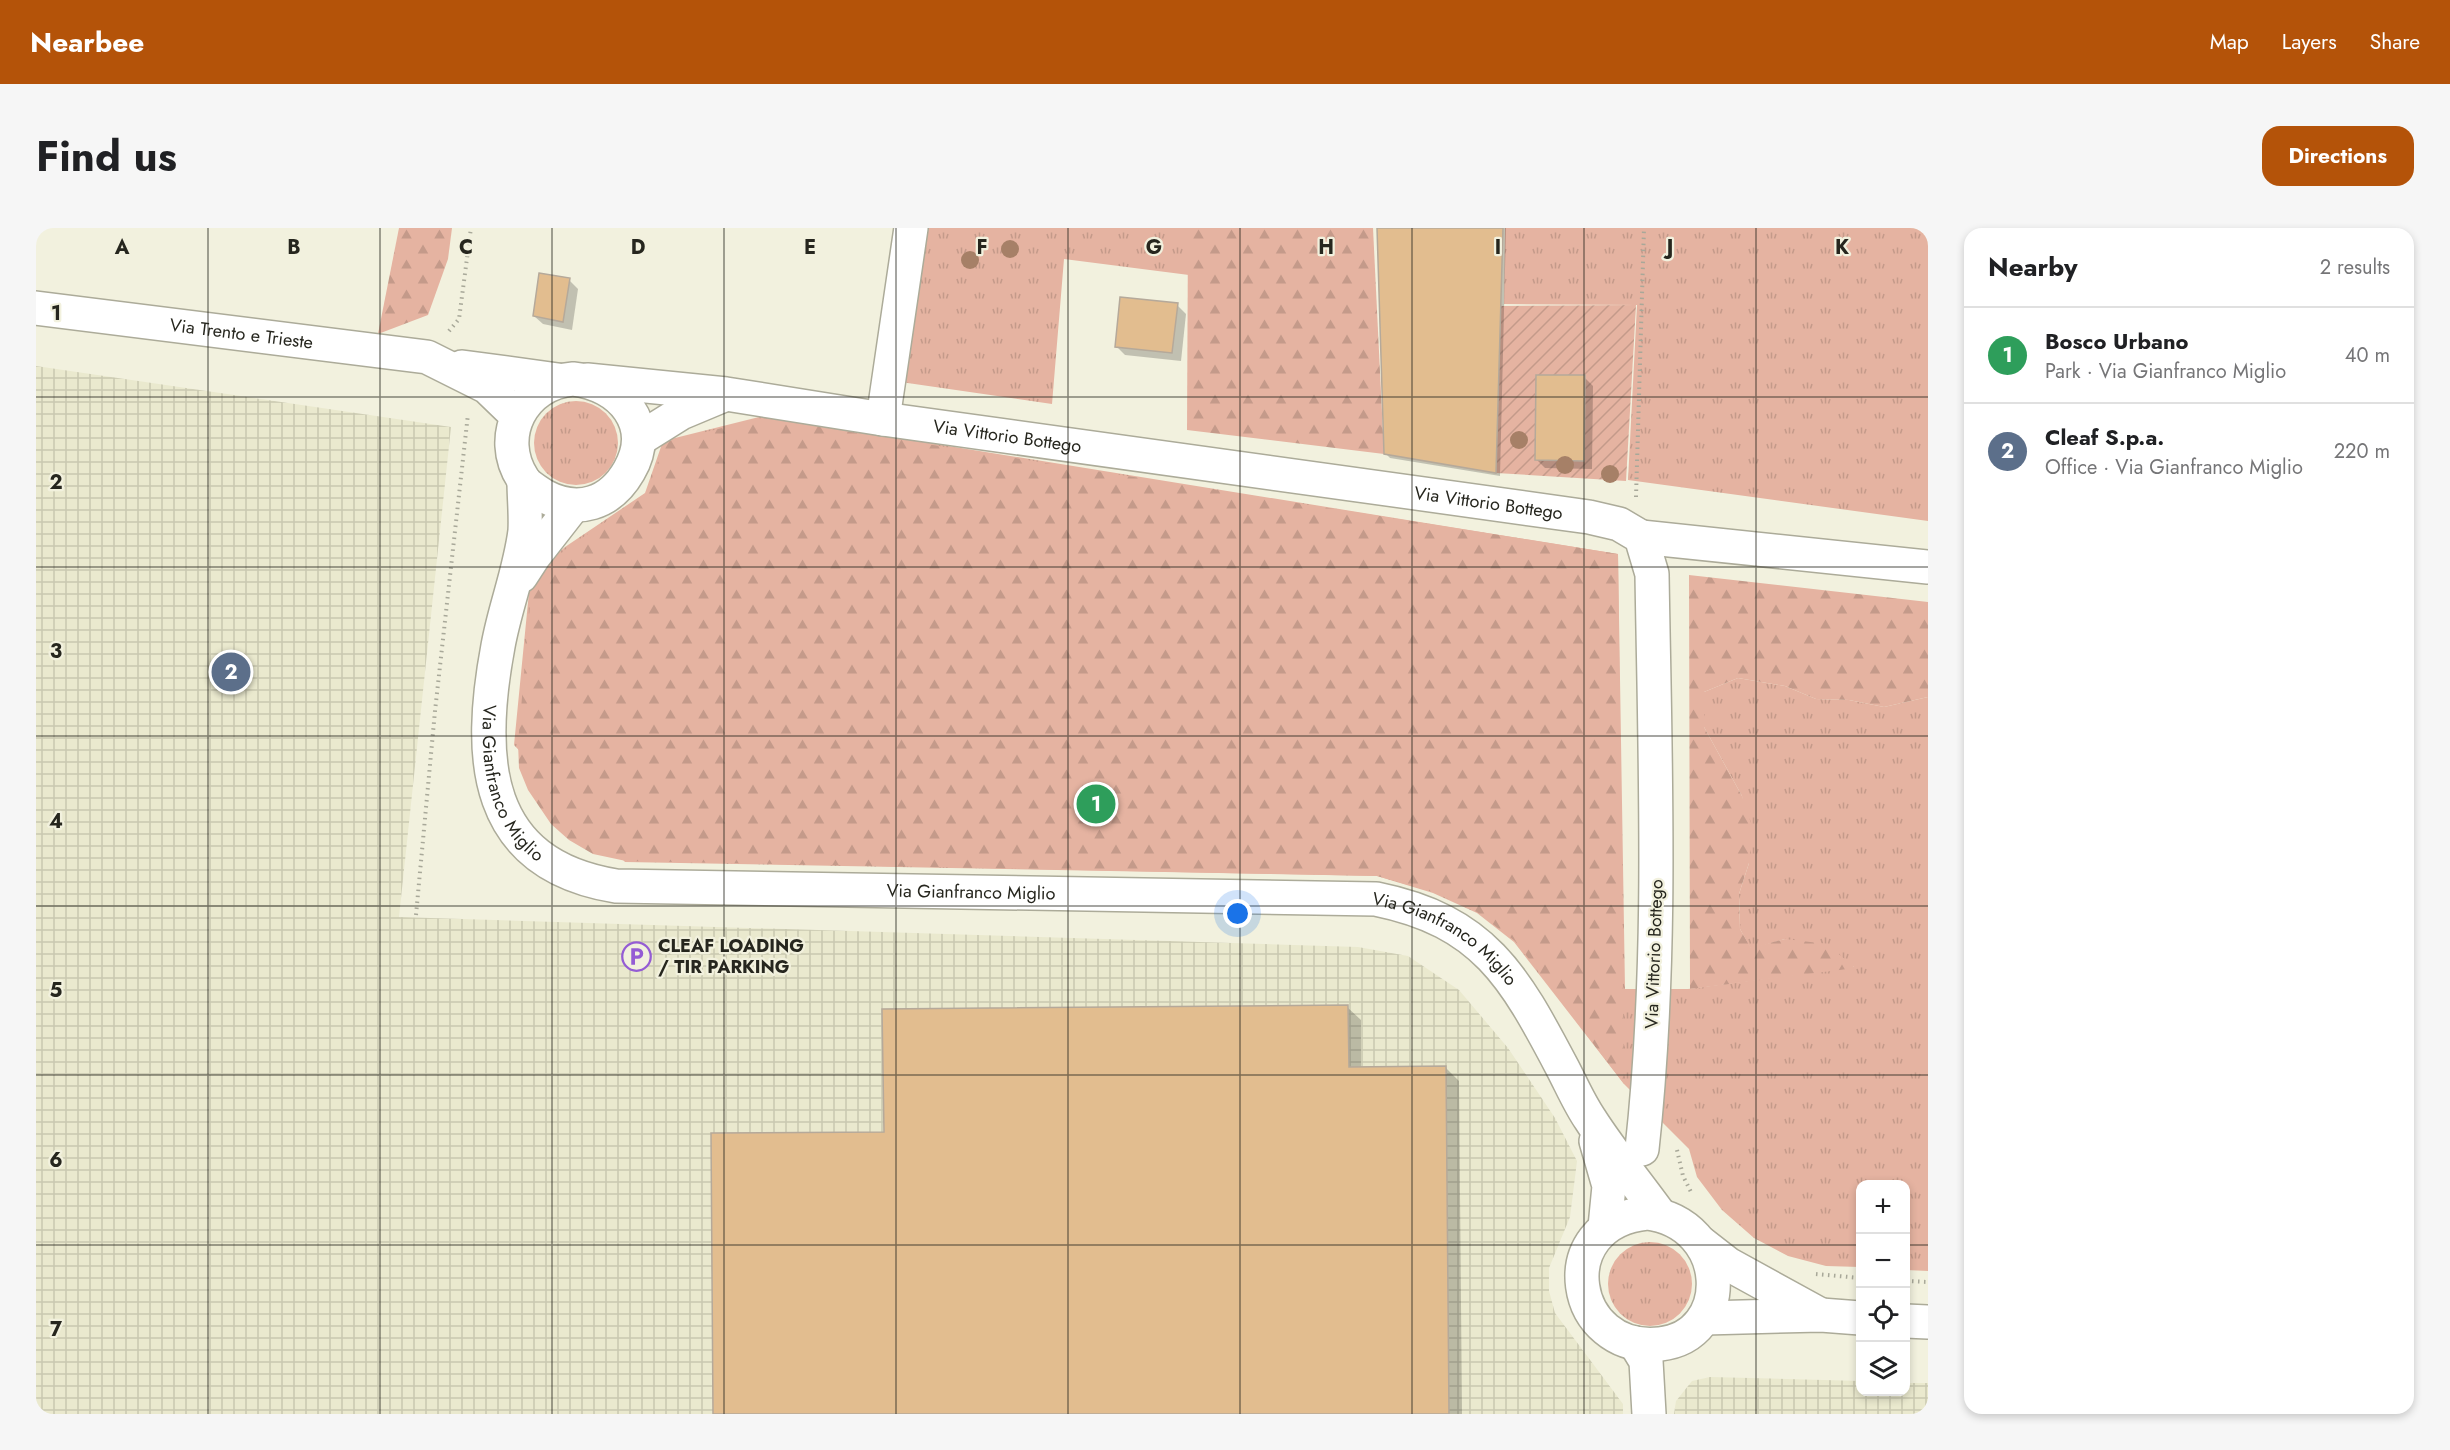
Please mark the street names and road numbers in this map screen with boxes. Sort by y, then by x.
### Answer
street label: Via Trento e Trieste [168,312,315,356]
street label: Via Vittorio Bottego [931,413,1083,459]
street label: Via Vittorio Bottego [1413,480,1565,526]
street label: Via Gianfranco Miglio [476,704,550,868]
street label: Via Gianfranco Miglio [886,878,1056,907]
street label: Via Vittorio Bottego [1638,879,1670,1029]
street label: Via Gianfranco Miglio [1370,886,1524,991]

